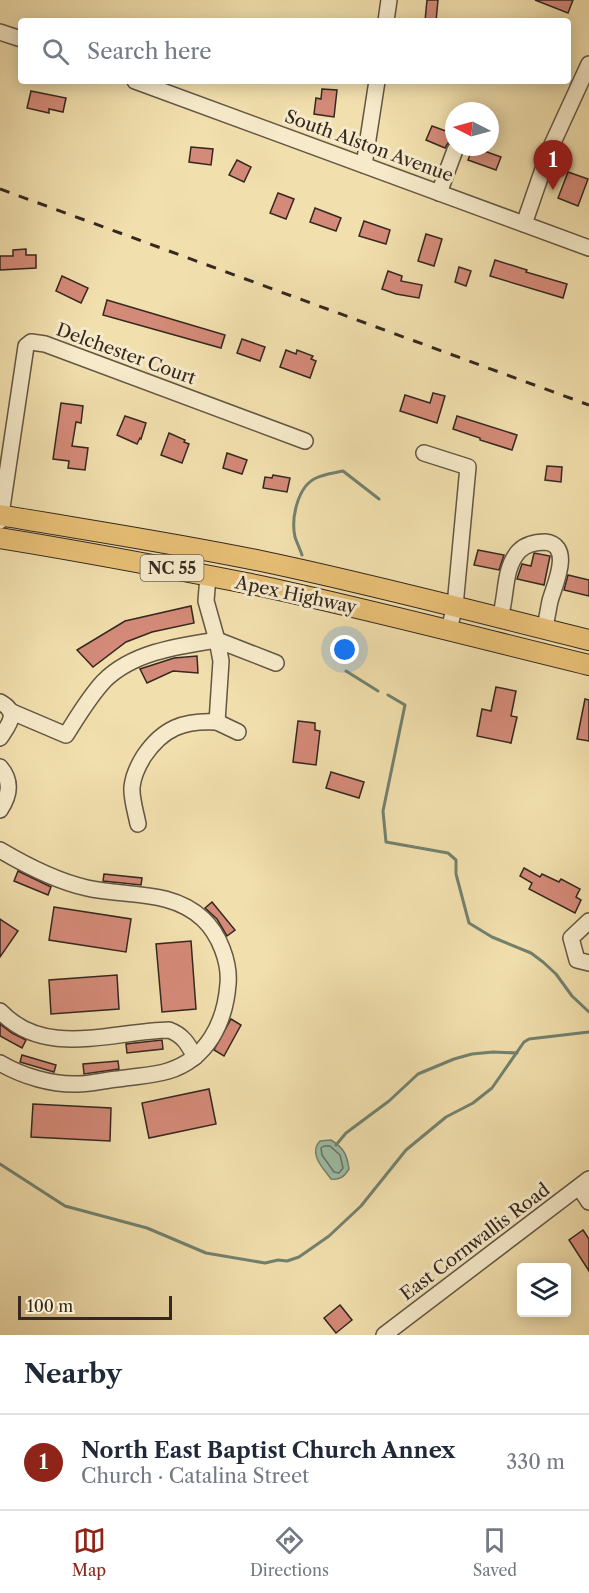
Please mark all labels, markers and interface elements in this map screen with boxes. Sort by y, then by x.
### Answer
search box [18,18,571,84]
icon: search [39,35,72,68]
text: Search here [87,38,212,65]
north arrow [445,102,499,156]
street label: South Alston Avenue [282,105,456,187]
pin: 1 [534,140,572,190]
street label: Delchester Court [53,319,199,390]
road number: NC 55 [140,555,204,581]
street label: Apex Highway [232,571,360,619]
your location [330,635,359,664]
street label: East Cornwallis Road [396,1179,554,1305]
map controls [517,1263,571,1317]
button: layers [517,1263,571,1317]
scale bar [18,1293,172,1320]
text: 100 m [27,1296,73,1316]
text: Nearby [24,1358,122,1390]
text: North East Baptist Church Annex [81,1437,455,1464]
text: 1 [39,1450,48,1474]
text: 330 m [506,1450,565,1474]
text: Church · Catalina Street [81,1464,309,1488]
tab: Map [72,1524,106,1580]
tab: Directions [250,1524,329,1580]
tab: Saved [473,1524,517,1580]

